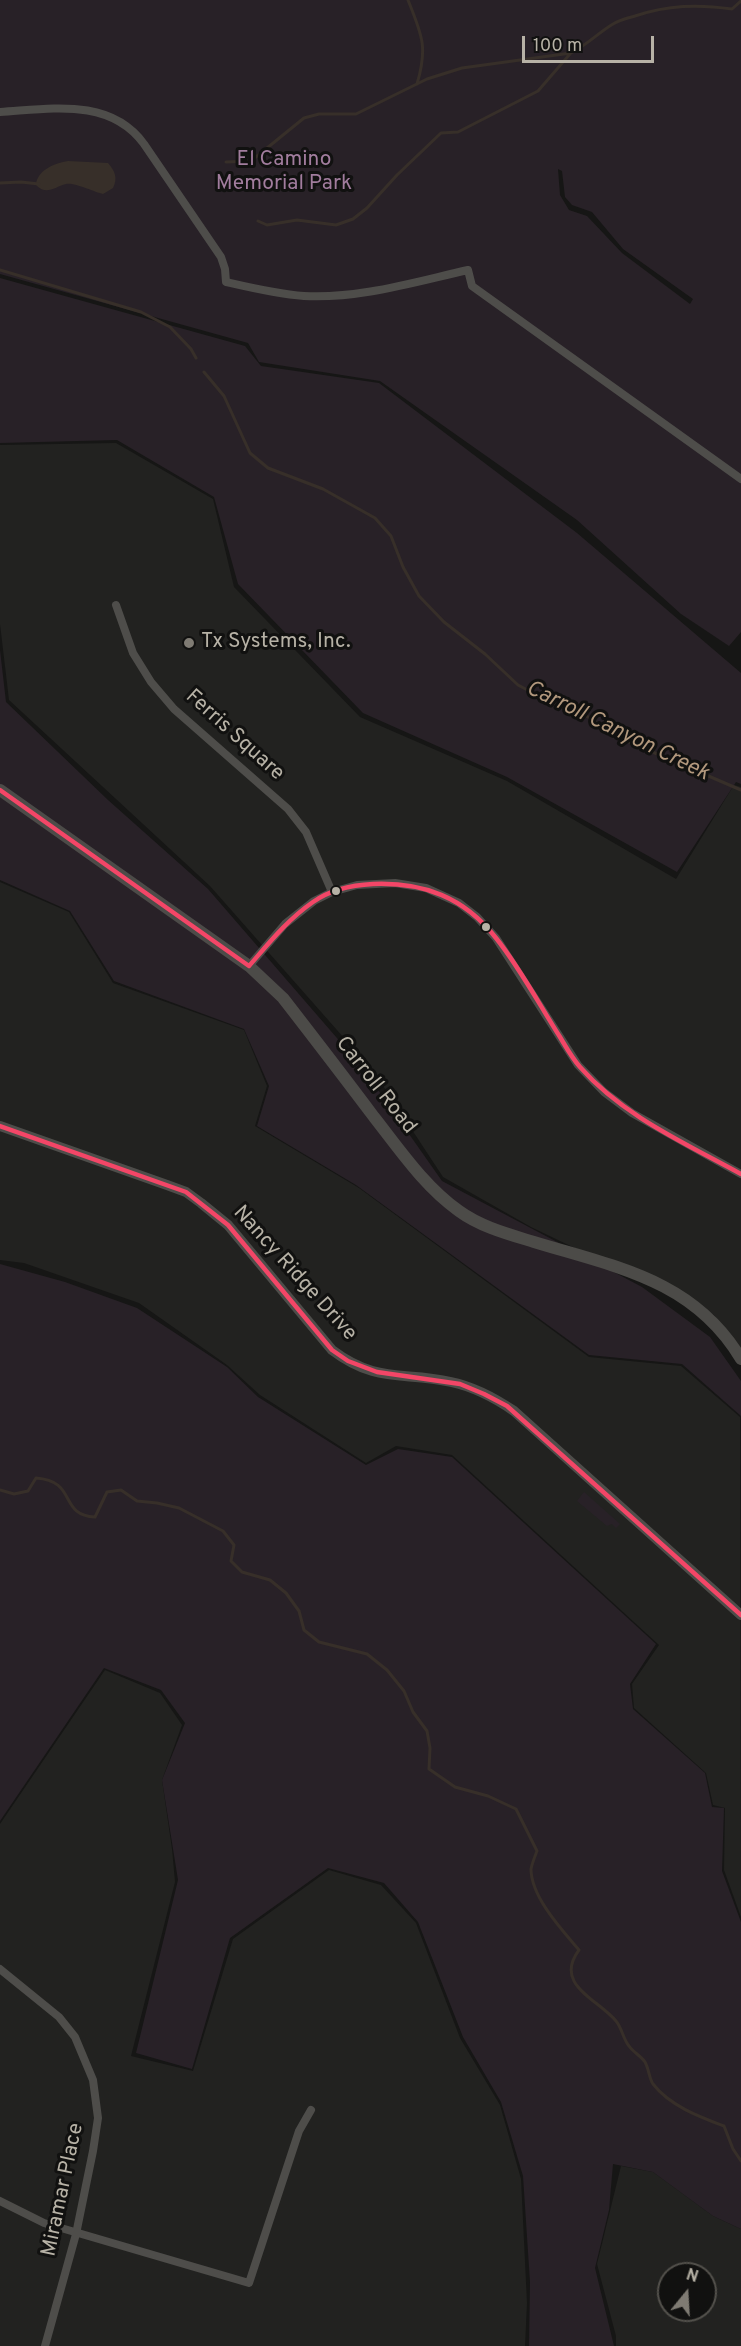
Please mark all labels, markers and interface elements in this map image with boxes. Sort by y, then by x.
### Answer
scale bar [525,24,657,62]
text: 100 m [533,35,582,58]
park label: El Camino Memorial Park [216,148,352,198]
place label: Tx Systems, Inc. [201,630,351,656]
marker: Tx Systems, Inc. [182,636,196,650]
water label: Carroll Canyon Creek [521,676,713,788]
street label: Ferris Square [179,685,289,787]
unlabelled marker [330,885,342,897]
unlabelled marker [480,921,492,933]
street label: Carroll Road [329,1032,421,1140]
street label: Nancy Ridge Drive [227,1201,361,1347]
street label: Miramar Place [38,2121,90,2259]
north arrow [657,2262,717,2322]
text: N [683,2265,701,2288]

